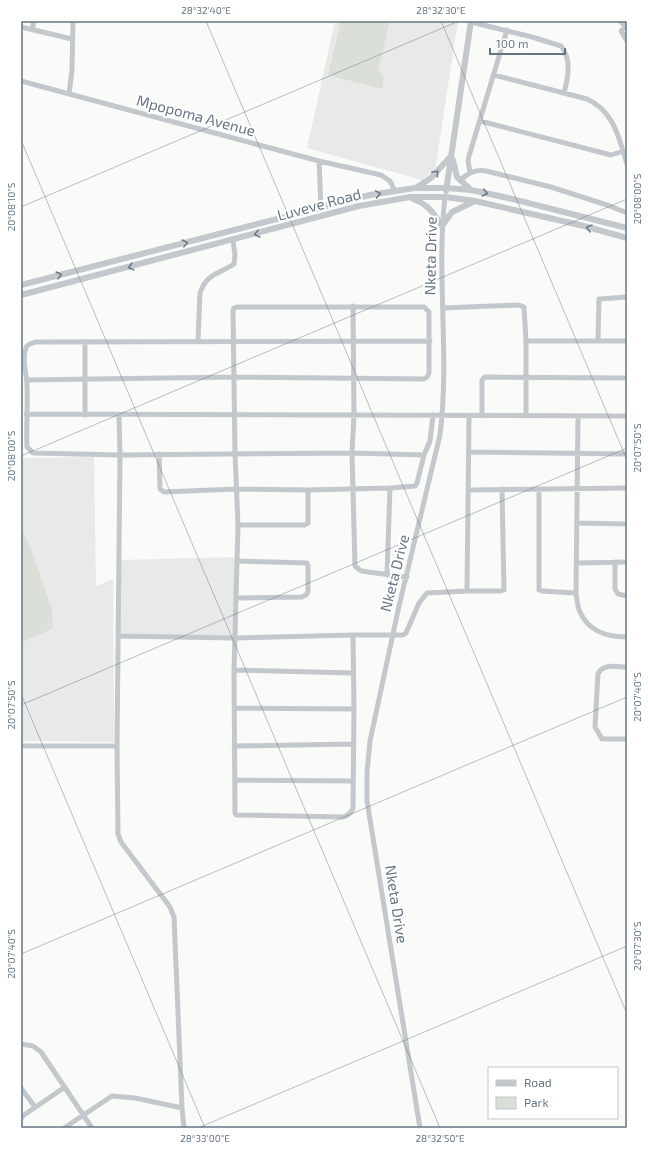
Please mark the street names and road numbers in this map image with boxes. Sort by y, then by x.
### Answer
street label: Mpopoma Avenue [135,90,257,140]
street label: Luveve Road [275,184,363,224]
street label: Nketa Drive [420,216,440,296]
street label: Nketa Drive [376,533,412,613]
street label: Nketa Drive [382,864,412,944]

